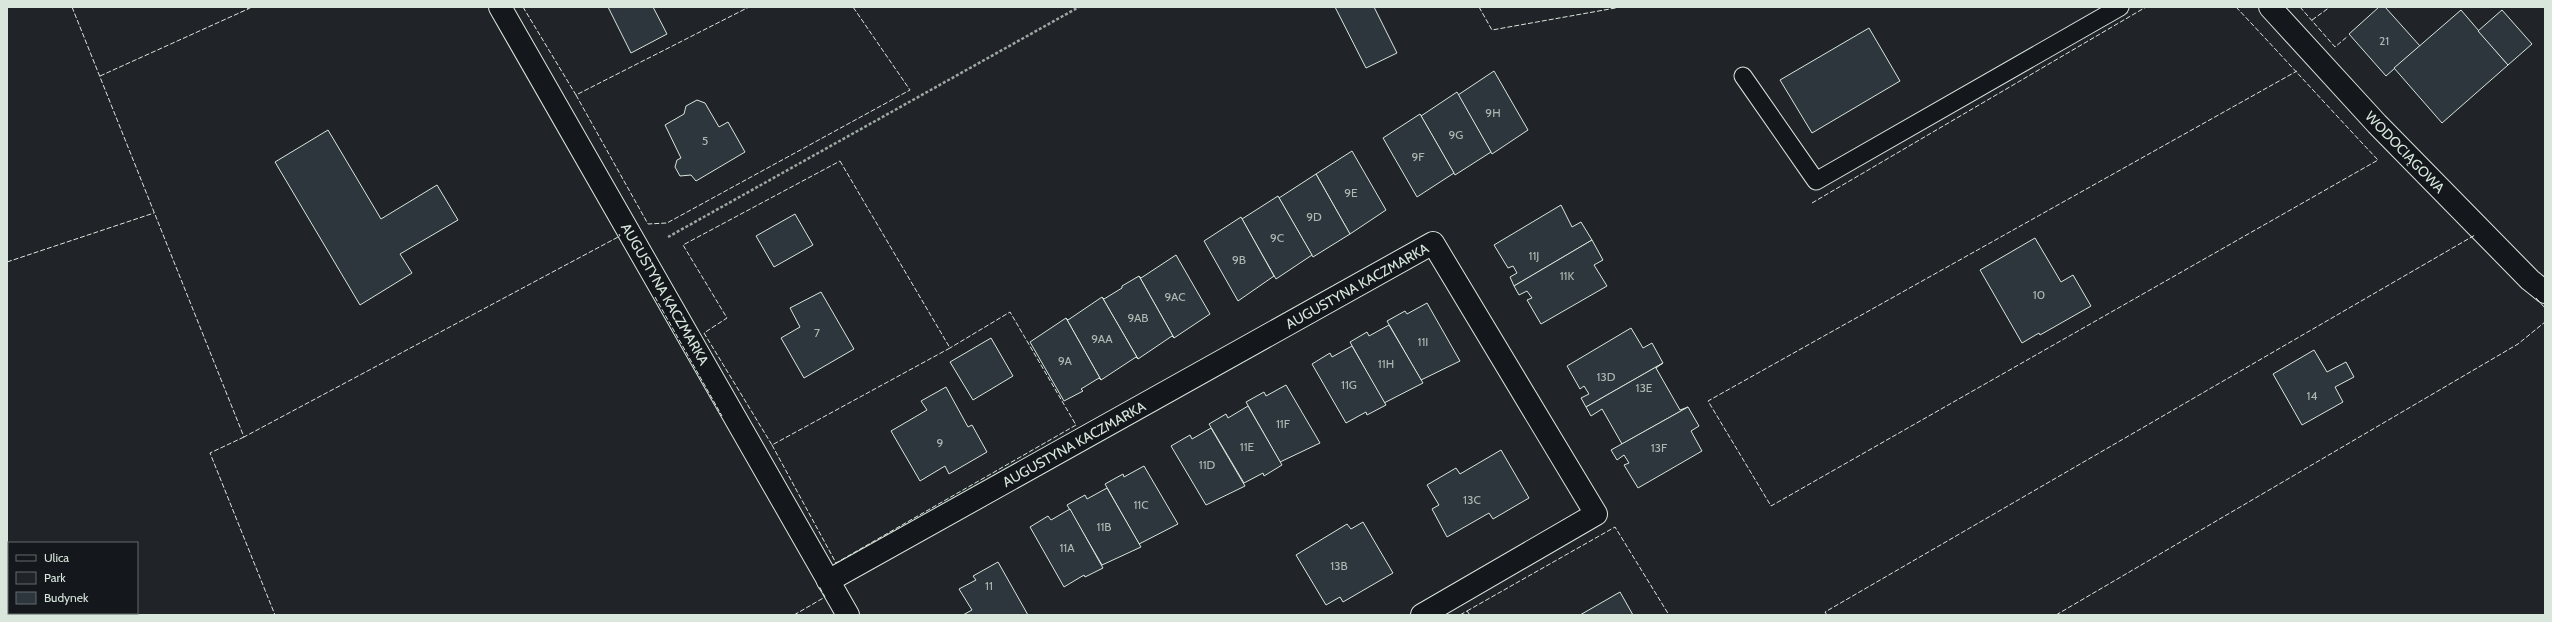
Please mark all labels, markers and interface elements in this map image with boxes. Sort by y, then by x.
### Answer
house number: 21 [2379,33,2389,48]
house number: 9H [1485,105,1501,120]
street label: WODOCIĄGOWA [2361,107,2449,197]
house number: 9G [1449,127,1463,142]
house number: 5 [702,133,708,148]
house number: 9F [1411,149,1425,164]
house number: 9E [1344,185,1358,200]
house number: 9D [1306,209,1322,224]
street label: AUGUSTYNA KACZMARKA [617,220,713,369]
house number: 9C [1270,230,1284,245]
street label: AUGUSTYNA KACZMARKA [1282,239,1432,333]
house number: 11J [1529,248,1539,263]
house number: 9B [1232,252,1246,267]
house number: 11K [1560,268,1575,283]
house number: 10 [2033,287,2045,302]
house number: 9AC [1164,289,1186,304]
house number: 9AB [1127,310,1149,325]
house number: 7 [814,325,820,340]
house number: 9AA [1091,331,1113,346]
house number: 11I [1418,334,1428,349]
house number: 9A [1058,353,1073,368]
house number: 11H [1378,356,1394,371]
house number: 13D [1596,369,1616,384]
house number: 11G [1341,377,1357,392]
house number: 13E [1635,380,1653,395]
house number: 14 [2307,388,2317,403]
street label: AUGUSTYNA KACZMARKA [999,397,1149,491]
house number: 11F [1276,416,1291,431]
house number: 9 [937,435,944,450]
house number: 11E [1240,439,1255,454]
house number: 13F [1651,440,1668,455]
house number: 11D [1199,457,1216,472]
house number: 13C [1463,492,1481,507]
house number: 11C [1133,497,1149,512]
house number: 11B [1097,519,1112,534]
house number: 11A [1059,540,1075,555]
legend [8,542,138,614]
text: Ulica [44,550,69,565]
house number: 13B [1330,558,1348,573]
text: Park [44,570,66,585]
house number: 11 [985,578,993,593]
text: Budynek [44,590,89,605]

